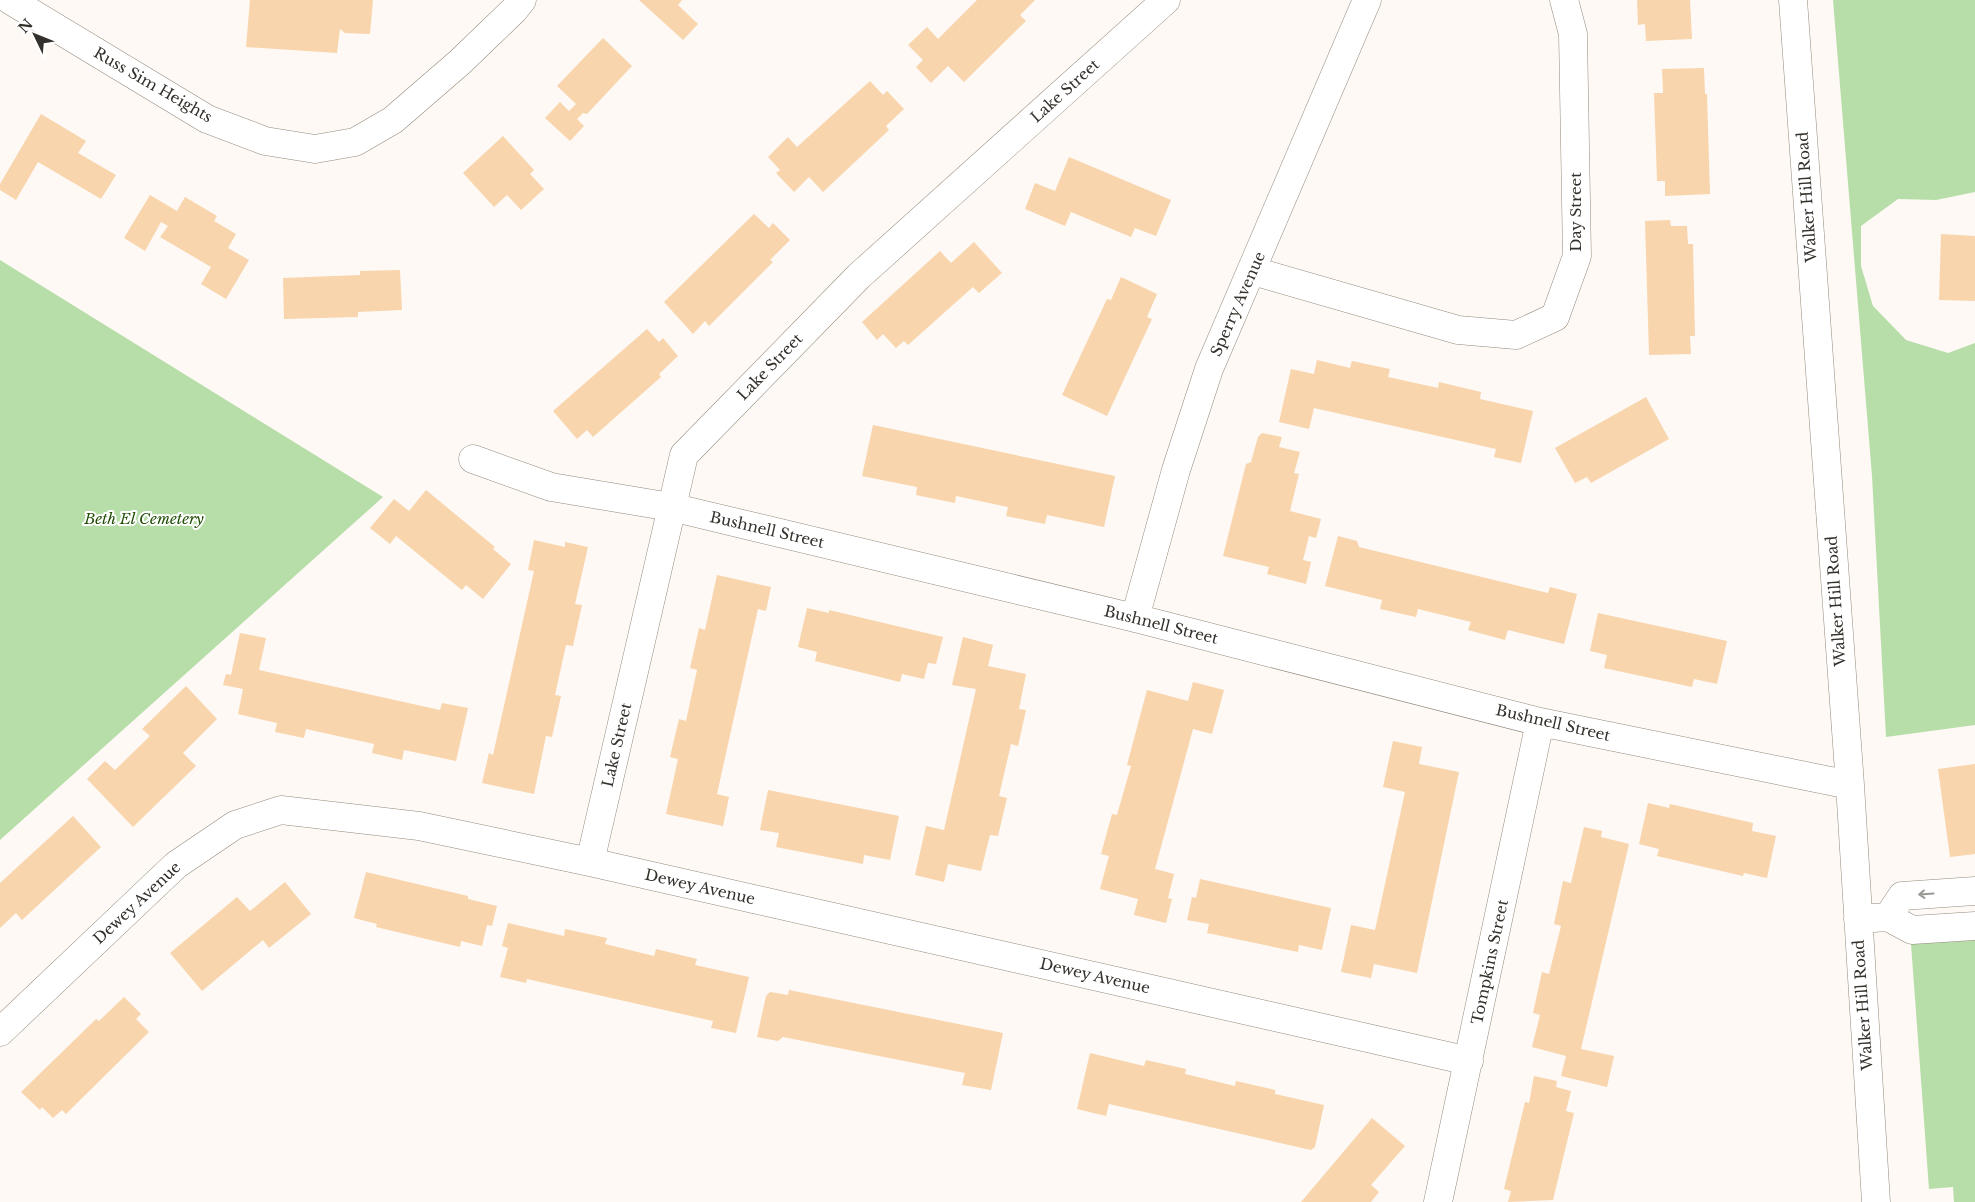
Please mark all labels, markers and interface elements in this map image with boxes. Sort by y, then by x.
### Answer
north arrow [10,10,60,60]
text: N [14,15,37,37]
street label: Russ Sim Heights [90,43,216,126]
street label: Lake Street [1026,55,1103,126]
street label: Walker Hill Road [1792,131,1821,264]
street label: Day Street [1566,172,1585,252]
street label: Sperry Avenue [1206,248,1269,359]
street label: Lake Street [733,329,807,404]
street label: Bushnell Street [708,507,826,552]
park label: Beth El Cemetery [83,509,204,528]
street label: Walker Hill Road [1821,535,1850,668]
street label: Bushnell Street [1102,601,1220,648]
street label: Bushnell Street [1494,700,1612,745]
street label: Lake Street [598,701,636,789]
street label: Dewey Avenue [89,857,184,948]
street label: Dewey Avenue [643,865,757,908]
one-way arrow [1919,890,1935,899]
street label: Tompkins Street [1467,897,1512,1026]
street label: Walker Hill Road [1848,939,1877,1072]
street label: Dewey Avenue [1038,954,1152,997]

